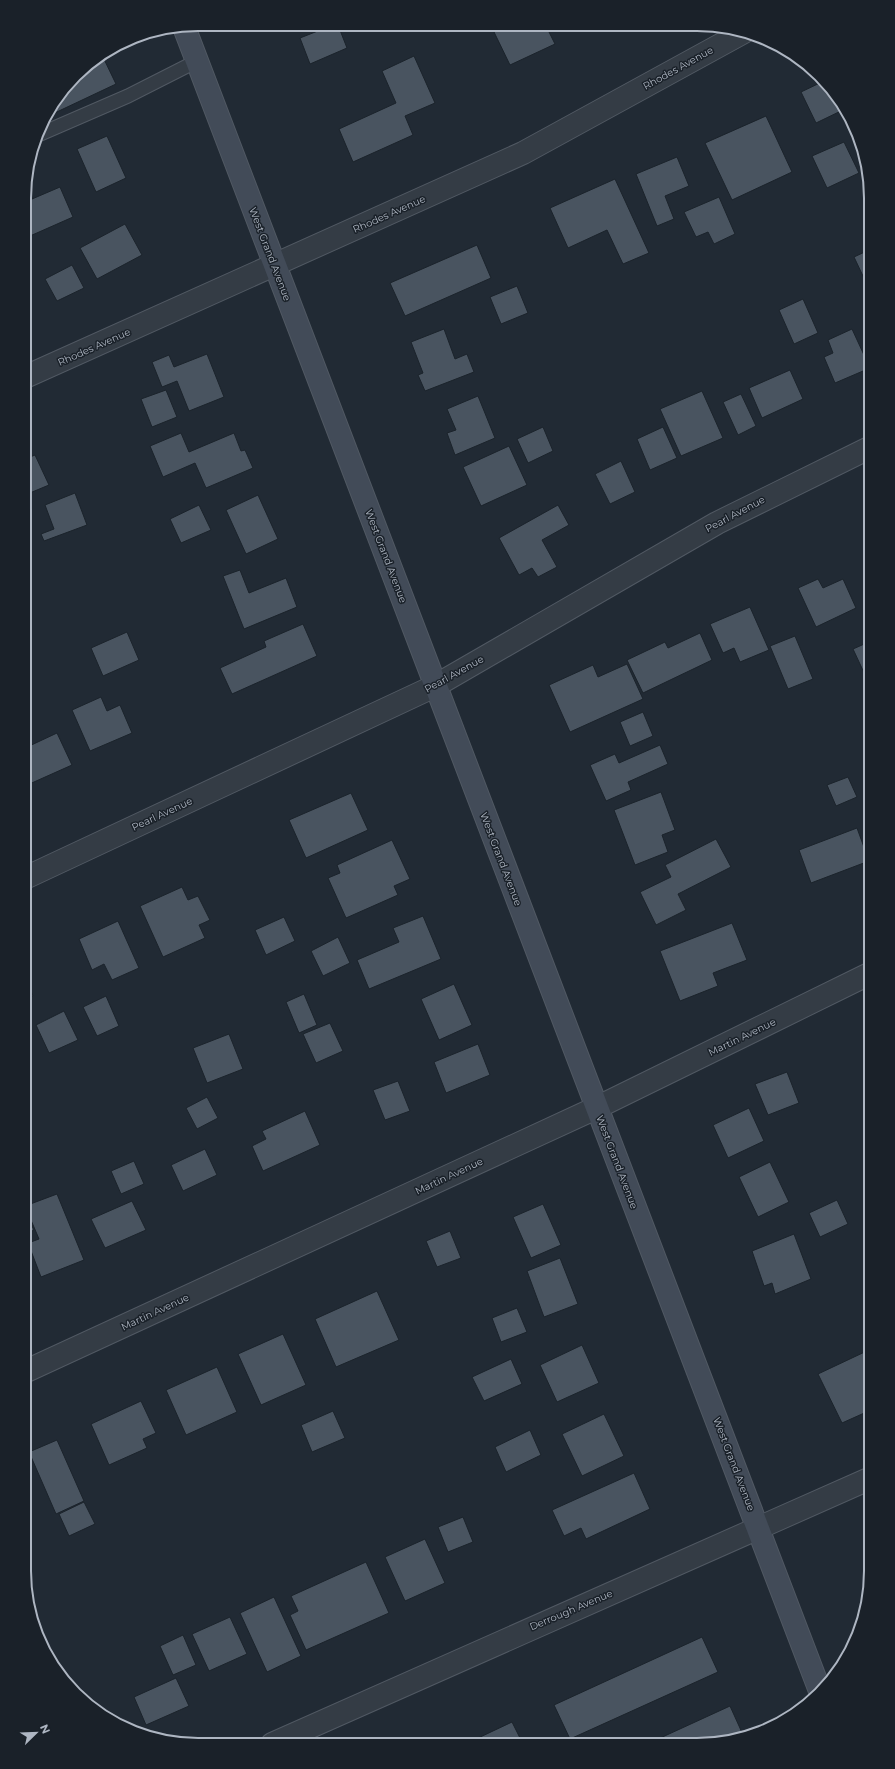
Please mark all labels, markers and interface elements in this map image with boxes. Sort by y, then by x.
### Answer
street label: Rhodes Avenue [641,43,715,93]
street label: Rhodes Avenue [351,192,427,236]
street label: West Grand Avenue [246,205,294,303]
street label: Rhodes Avenue [56,325,132,369]
street label: Pearl Avenue [703,493,767,535]
street label: West Grand Avenue [362,507,410,605]
street label: Pearl Avenue [422,652,486,696]
street label: Pearl Avenue [129,794,195,834]
street label: West Grand Avenue [477,810,525,908]
street label: Martin Avenue [706,1015,778,1059]
street label: West Grand Avenue [593,1113,641,1211]
street label: Martin Avenue [413,1155,485,1197]
street label: Martin Avenue [119,1291,191,1333]
street label: West Grand Avenue [710,1415,758,1513]
street label: Derrough Avenue [527,1587,615,1633]
north arrow [16,1713,56,1753]
text: N [37,1722,53,1736]

